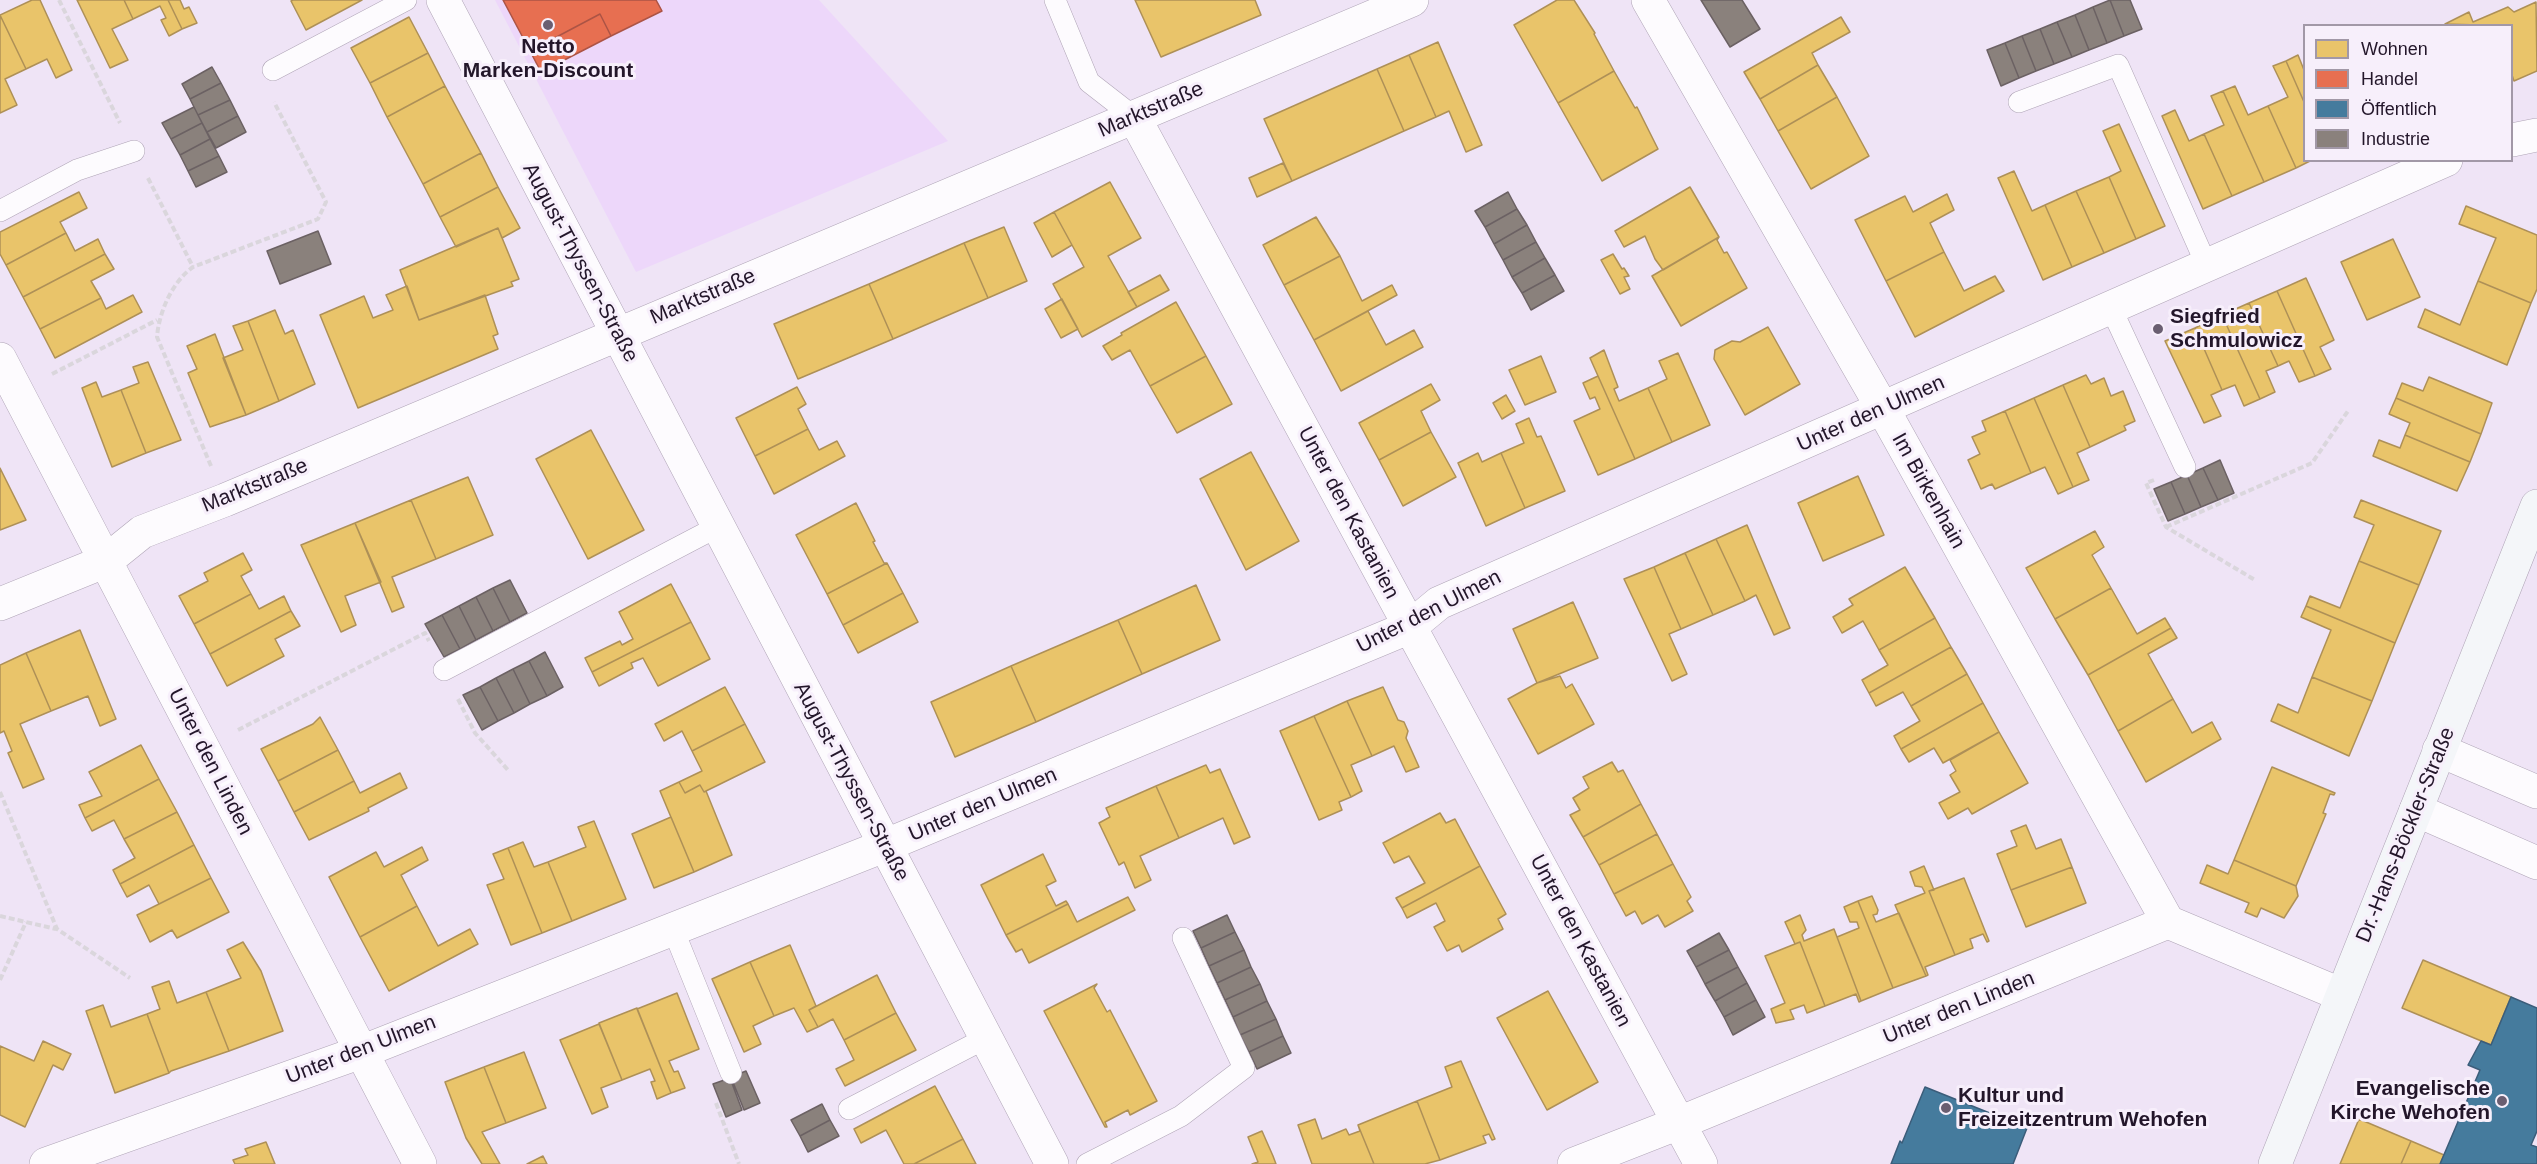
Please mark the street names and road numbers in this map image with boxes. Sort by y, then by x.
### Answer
street label: Marktstraße [1095,77,1207,143]
street label: August-Thyssen-Straße [517,159,643,367]
street label: Marktstraße [647,264,759,330]
street label: Unter den Ulmen [1793,370,1949,458]
street label: Unter den Kastanien [1292,423,1404,603]
street label: Im Birkenhain [1886,429,1970,553]
street label: Marktstraße [198,453,312,519]
street label: Unter den Ulmen [1353,565,1505,659]
street label: August-Thyssen-Straße [788,678,914,886]
street label: Unter den Linden [162,685,258,839]
street label: Dr.-Hans-Böckler-Straße [2351,724,2461,946]
street label: Unter den Ulmen [905,762,1061,848]
street label: Unter den Kastanien [1524,851,1636,1031]
street label: Unter den Linden [1880,966,2038,1050]
street label: Unter den Ulmen [282,1010,440,1090]

